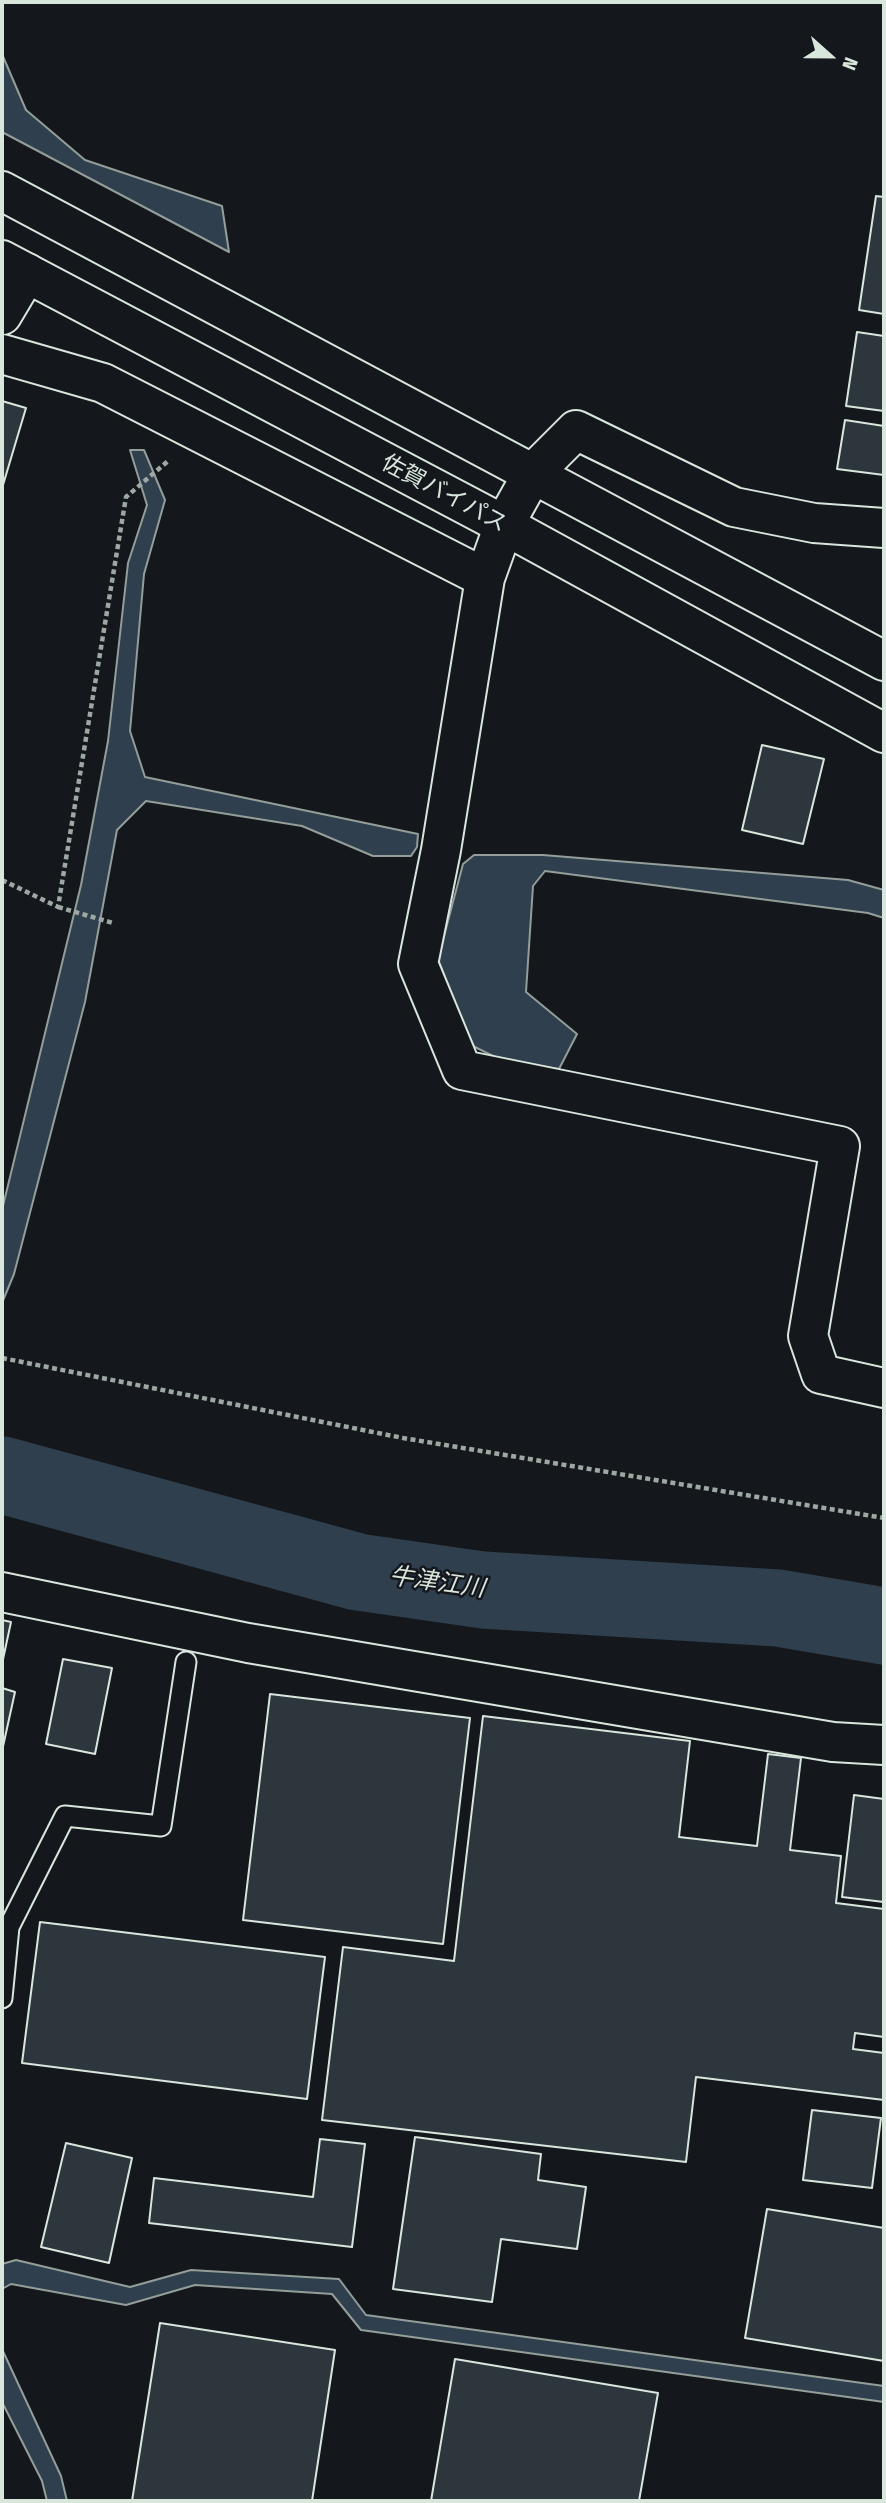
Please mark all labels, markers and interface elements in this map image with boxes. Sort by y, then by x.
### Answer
north arrow [795,21,865,91]
text: N [837,54,863,73]
street label: 佐賀バイパス [377,449,511,539]
water label: 牛津江川 [387,1562,487,1604]

